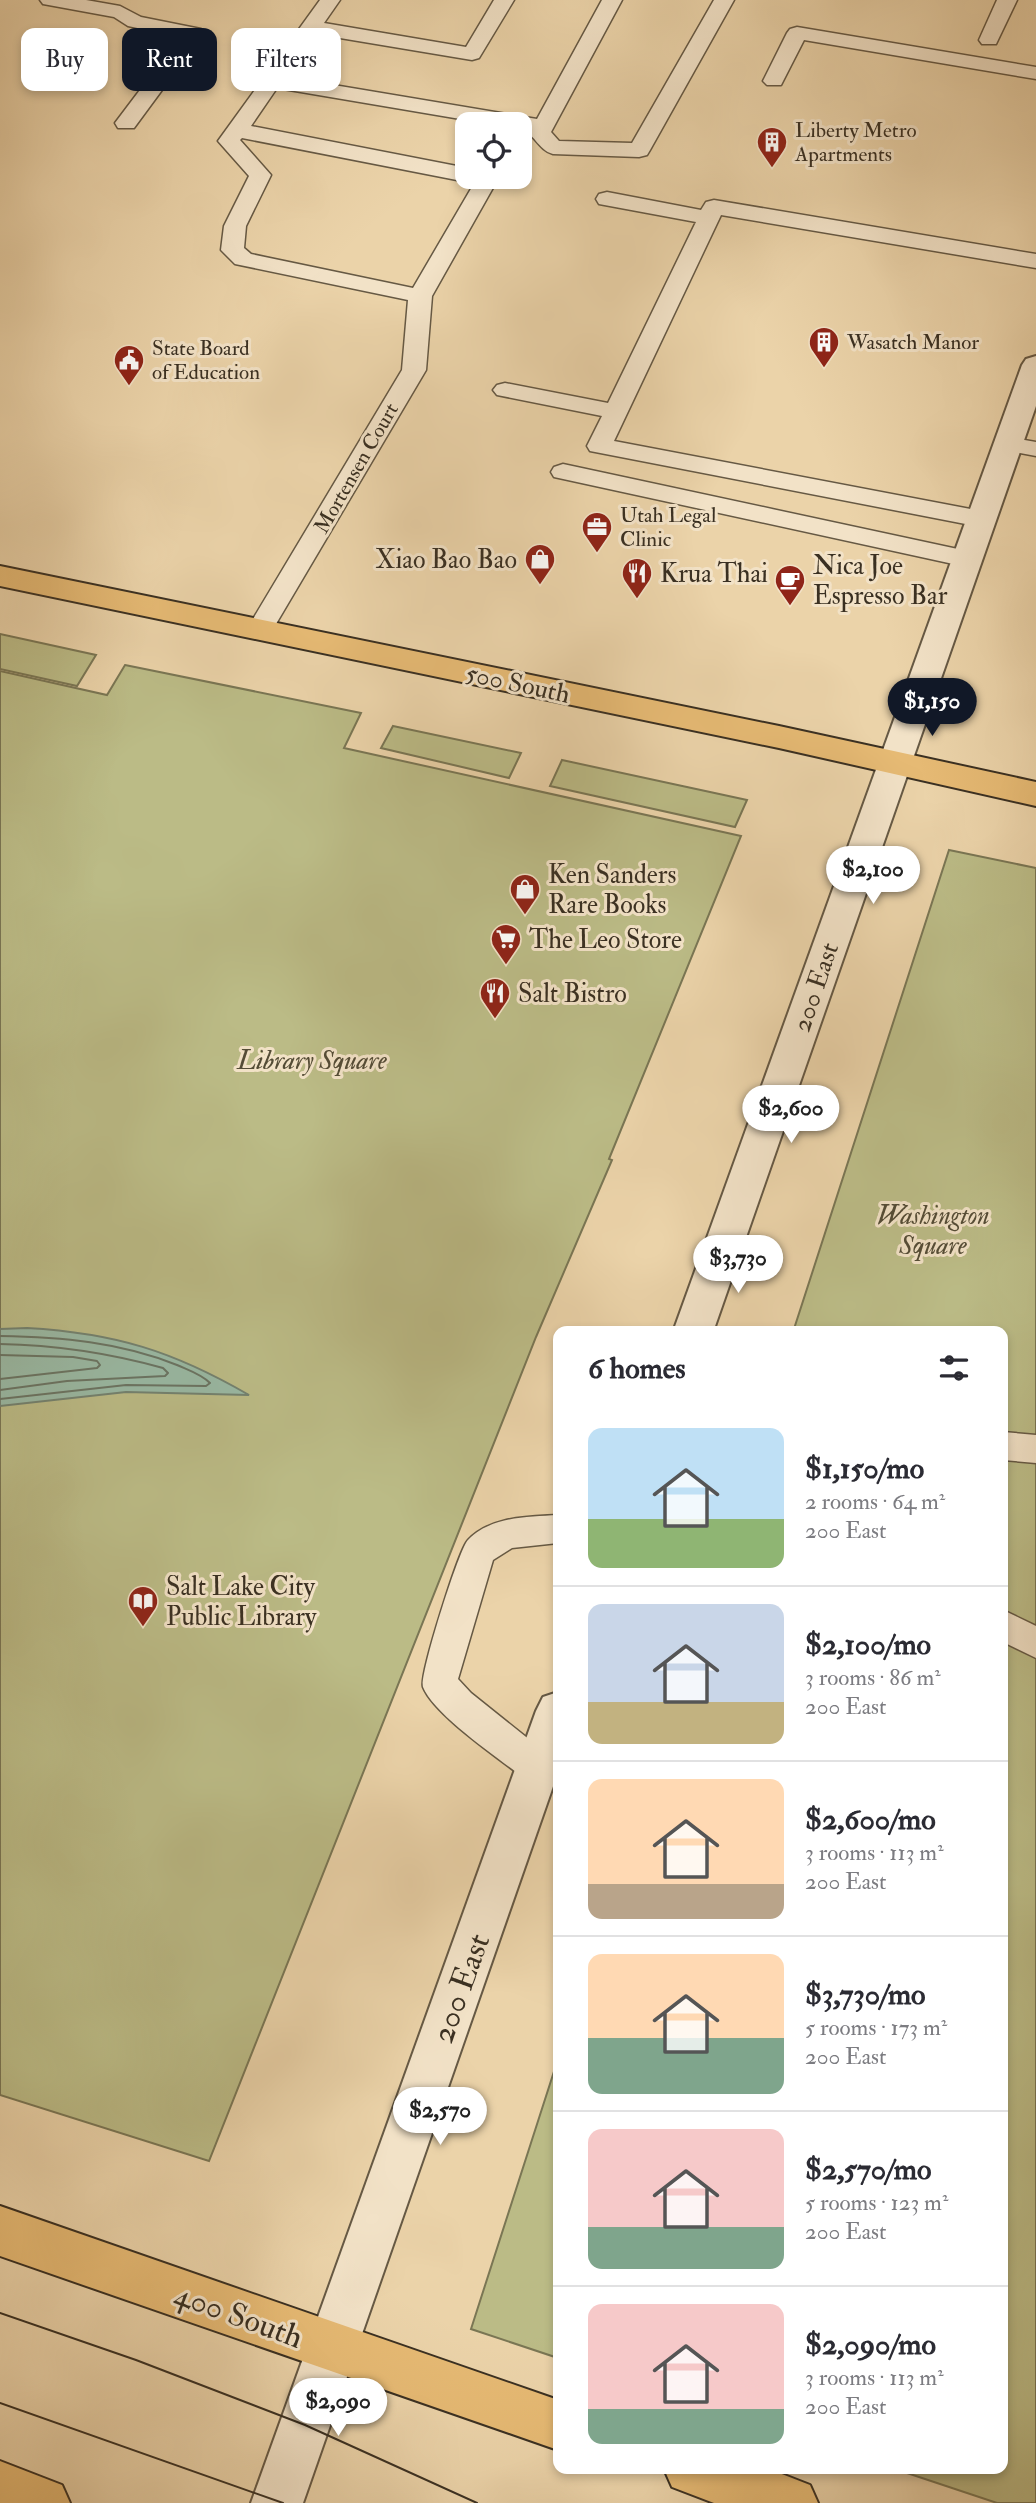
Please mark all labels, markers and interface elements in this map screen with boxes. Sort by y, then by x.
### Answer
chip: Buy [21,28,108,91]
chip: Rent [122,28,217,91]
chip: Filters [231,28,341,91]
map controls [455,112,532,189]
button: locate [455,112,532,189]
place label: Liberty Metro Apartments [794,117,917,168]
building icon: Liberty Metro Apartments [755,125,789,169]
building icon: Wasatch Manor [807,325,841,369]
place label: Wasatch Manor [846,329,979,356]
place label: State Board of Education [152,335,260,386]
public building icon: State Board of Education [112,343,146,387]
street label: Mortensen Court [308,398,405,538]
place label: Utah Legal Clinic [620,502,717,553]
office icon: Utah Legal Clinic [580,510,614,554]
shop icon: Xiao Bao Bao [523,542,557,586]
place label: Xiao Bao Bao [375,544,517,576]
place label: Nica Joe Espresso Bar [813,550,948,613]
restaurant icon: Krua Thai [620,556,654,600]
place label: Krua Thai [660,558,768,590]
cafe icon: Nica Joe Espresso Bar [773,563,807,607]
street label: 500 South [463,657,573,711]
pin: $1,150 [875,678,989,738]
text: $1,150 [904,686,960,715]
pin: $2,100 [816,846,930,906]
text: $2,100 [842,854,904,883]
place label: Ken Sanders Rare Books [548,859,676,921]
shop icon: Ken Sanders Rare Books [508,872,542,916]
supermarket icon: The Leo Store [489,922,523,966]
place label: The Leo Store [529,924,682,956]
street label: 200 East [786,939,846,1036]
restaurant icon: Salt Bistro [478,976,512,1020]
place label: Salt Bistro [518,978,627,1010]
park label: Library Square [236,1045,387,1077]
pin: $2,600 [734,1086,848,1145]
text: $2,600 [758,1093,824,1122]
park label: Washington Square [876,1200,990,1262]
pin: $3,730 [681,1236,795,1295]
text: $3,730 [709,1243,767,1272]
icon: filters [935,1349,973,1387]
text: 6 homes [588,1350,686,1387]
text: $1,150/mo [805,1450,924,1487]
icon: home [644,1456,728,1540]
text: 2 rooms · 64 m² [805,1487,945,1516]
text: 200 East [805,1516,886,1545]
place label: Salt Lake City Public Library [166,1571,317,1633]
library icon: Salt Lake City Public Library [126,1584,160,1628]
text: $2,100/mo [805,1626,931,1663]
icon: home [644,1632,728,1716]
text: 3 rooms · 86 m² [805,1663,941,1692]
text: 200 East [805,1692,886,1721]
text: $2,600/mo [805,1801,936,1838]
icon: home [644,1807,728,1891]
text: 3 rooms · 113 m² [805,1838,944,1867]
text: 200 East [805,1867,886,1896]
street label: 200 East [423,1928,499,2048]
text: $3,730/mo [805,1976,926,2013]
icon: home [644,1982,728,2066]
text: 5 rooms · 173 m² [805,2013,947,2042]
text: 200 East [805,2042,886,2071]
pin: $2,570 [383,2088,497,2147]
text: $2,570 [409,2095,471,2124]
text: $2,570/mo [805,2151,931,2188]
icon: home [644,2157,728,2241]
text: 5 rooms · 123 m² [805,2188,948,2217]
text: 200 East [805,2217,886,2246]
street label: 400 South [169,2274,308,2358]
text: $2,090/mo [805,2326,936,2363]
icon: home [644,2332,728,2416]
text: 3 rooms · 113 m² [805,2363,944,2392]
pin: $2,090 [281,2378,395,2438]
text: $2,090 [305,2386,371,2415]
text: 200 East [805,2392,886,2421]

